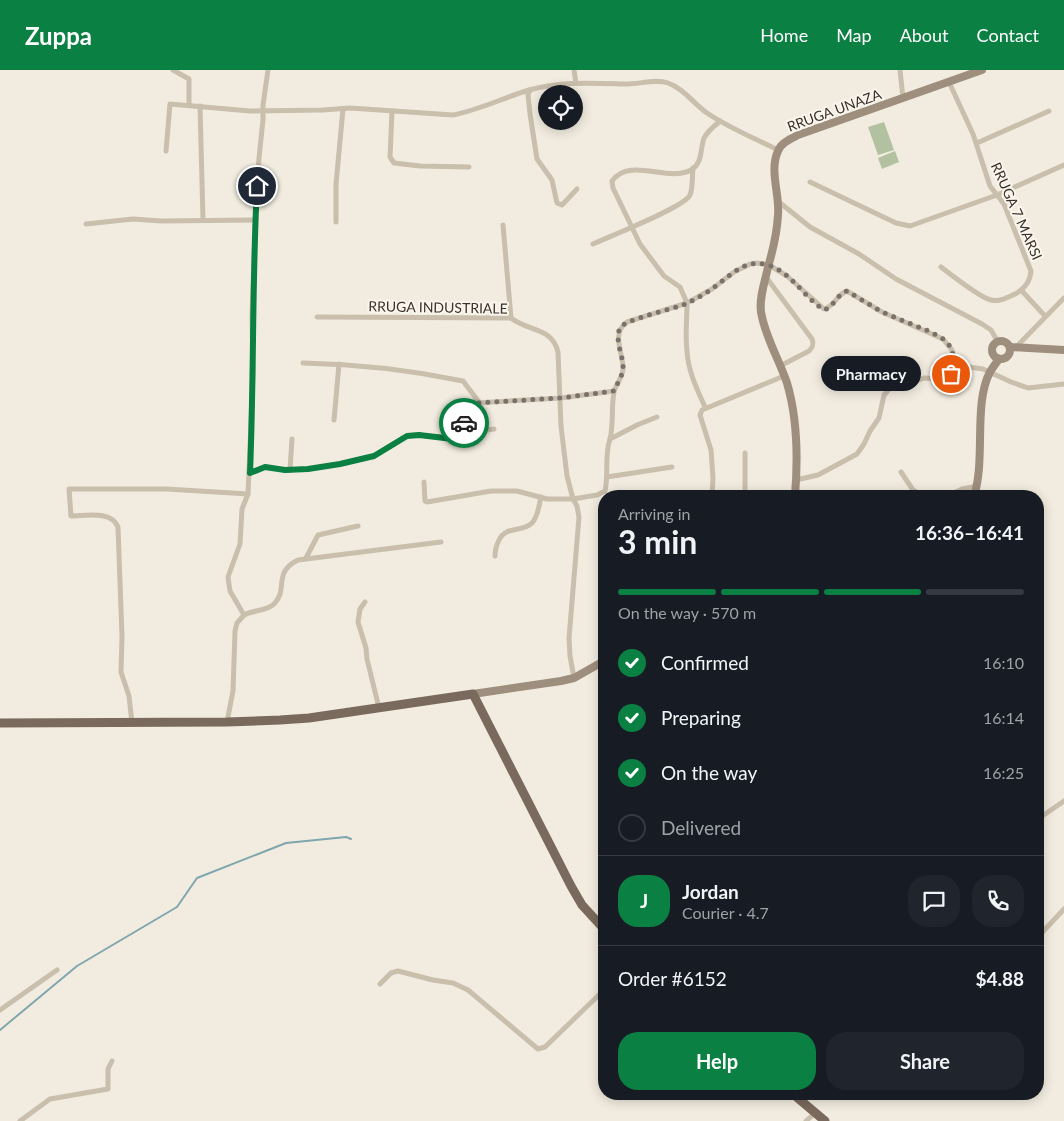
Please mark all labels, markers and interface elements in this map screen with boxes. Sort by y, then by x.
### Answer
text: Zuppa [25,21,92,50]
text: Home [760,24,808,46]
text: Map [836,24,872,46]
text: About [900,24,949,46]
text: Contact [977,24,1039,46]
map controls [538,85,583,130]
button: locate [538,85,583,130]
street label: RRUGA UNAZA [785,85,884,135]
street label: RRUGA 7 MARSI [988,160,1046,262]
pin [236,165,278,207]
icon: home [243,172,271,200]
street label: RRUGA INDUSTRIALE [368,297,508,317]
pin [930,353,972,395]
callout: Pharmacy [821,356,921,392]
icon: bag [937,360,965,388]
text: Pharmacy [836,364,906,383]
courier [439,398,489,448]
icon: car [450,409,478,437]
text: Arriving in [618,504,691,523]
text: 16:36–16:41 [915,521,1024,544]
text: 3 min [618,522,697,561]
text: On the way · 570 m [618,603,756,622]
icon: check [618,649,646,677]
text: Confirmed [661,651,749,674]
text: 16:10 [983,653,1024,672]
icon: check [618,704,646,732]
text: Preparing [661,706,741,729]
text: 16:14 [983,708,1024,727]
icon: check [618,759,646,787]
text: On the way [661,761,757,784]
text: 16:25 [983,763,1024,782]
text: Delivered [661,816,741,839]
button: chat [908,875,960,927]
button: phone [972,875,1024,927]
text: Jordan [682,880,739,903]
text: J [640,889,648,912]
text: Courier · 4.7 [682,903,769,922]
text: Order #6152 [618,967,727,990]
text: $4.88 [975,967,1024,990]
button: Help [618,1032,816,1090]
button: Share [826,1032,1024,1090]

